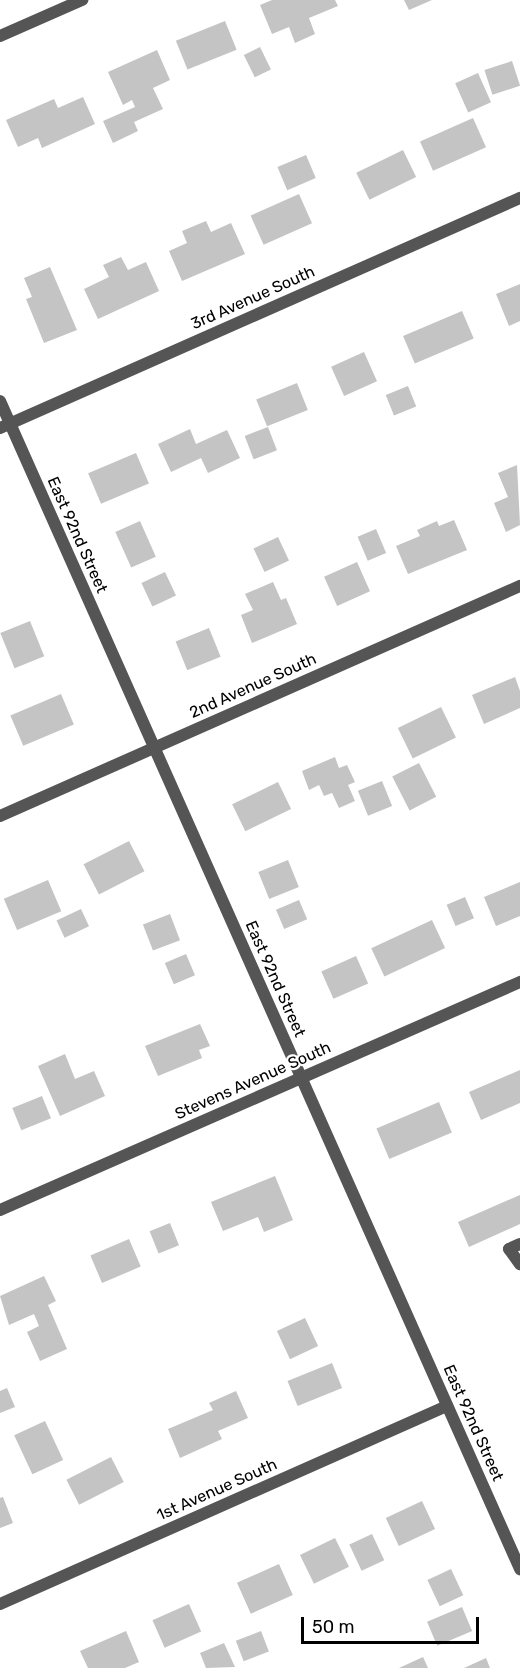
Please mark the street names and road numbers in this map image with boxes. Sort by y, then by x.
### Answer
street label: 3rd Avenue South [188,262,318,334]
street label: East 92nd Street [43,474,111,596]
street label: 2nd Avenue South [186,649,320,723]
street label: East 92nd Street [241,918,309,1040]
street label: Stevens Avenue South [172,1038,334,1124]
street label: East 92nd Street [439,1362,507,1484]
street label: 1st Avenue South [154,1455,280,1525]

